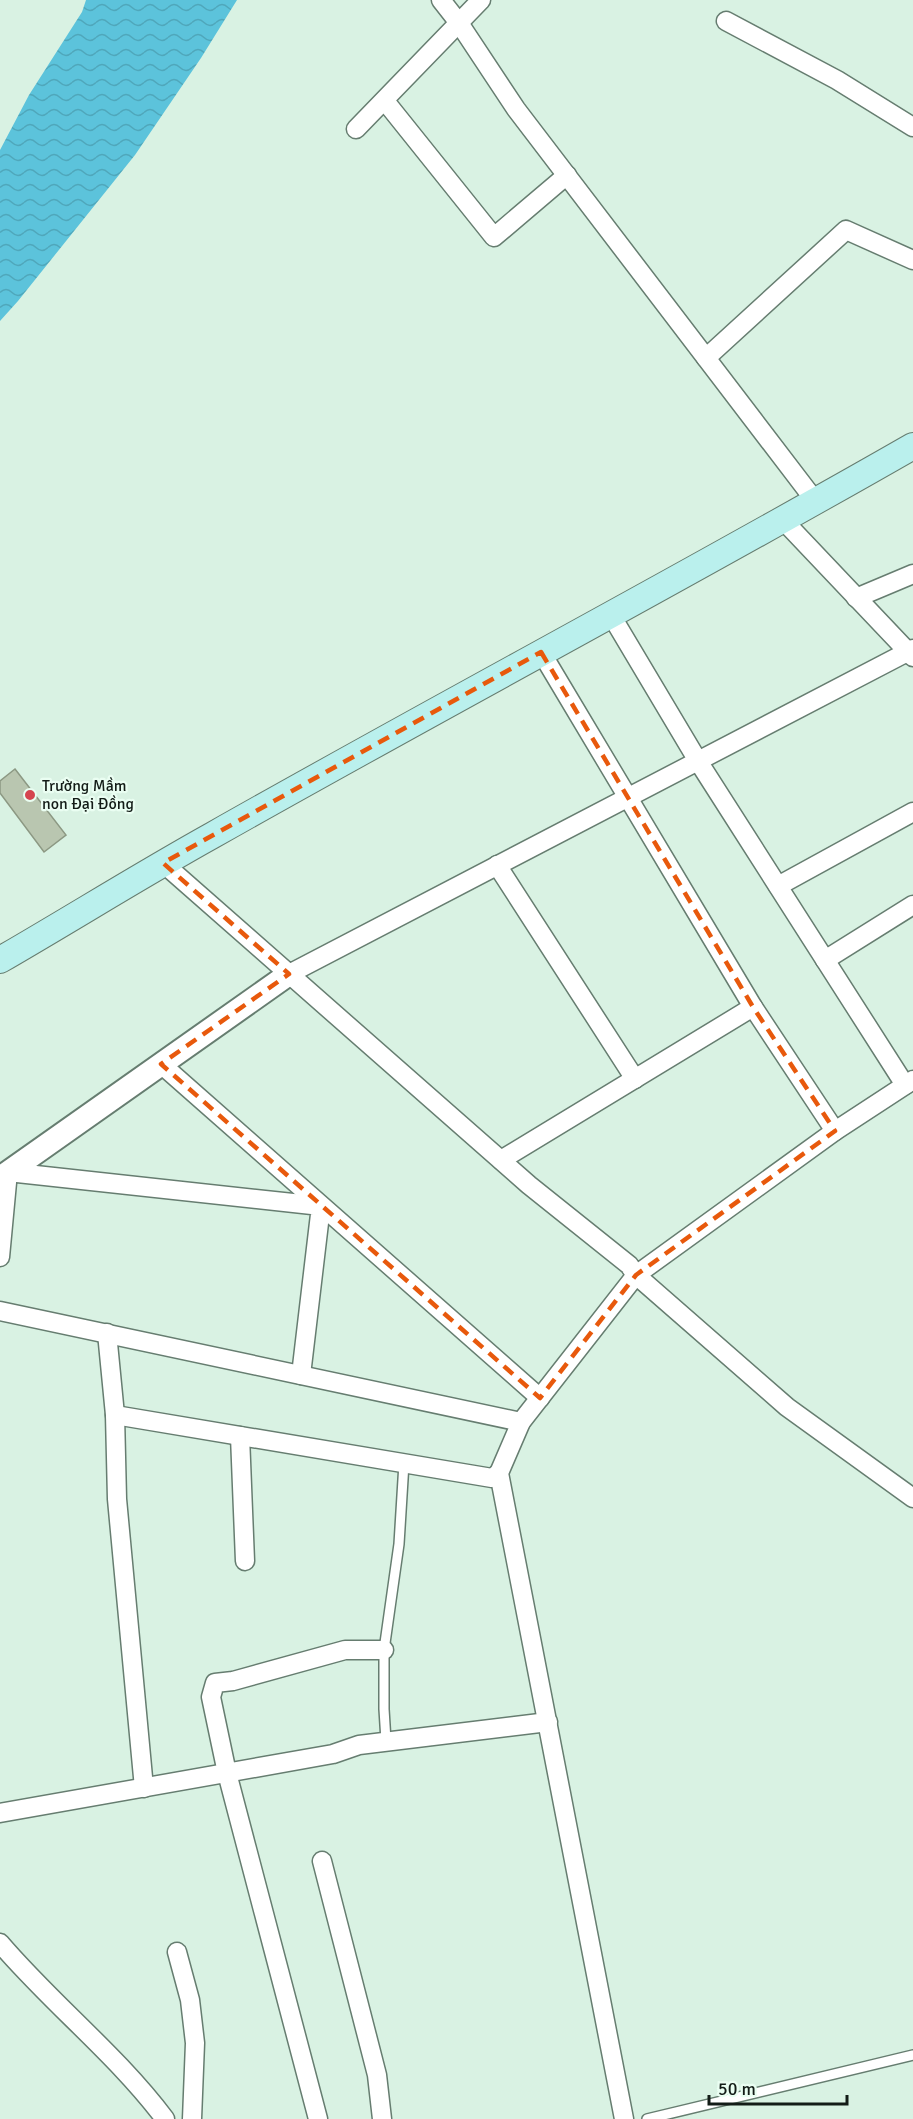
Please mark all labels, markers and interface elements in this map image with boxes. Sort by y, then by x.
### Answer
place label: Trường Mầm non Đại Đồng [42,776,134,814]
marker: Trường Mầm non Đại Đồng [23,788,37,802]
scale bar [709,2068,847,2106]
text: 50 m [718,2078,756,2100]

